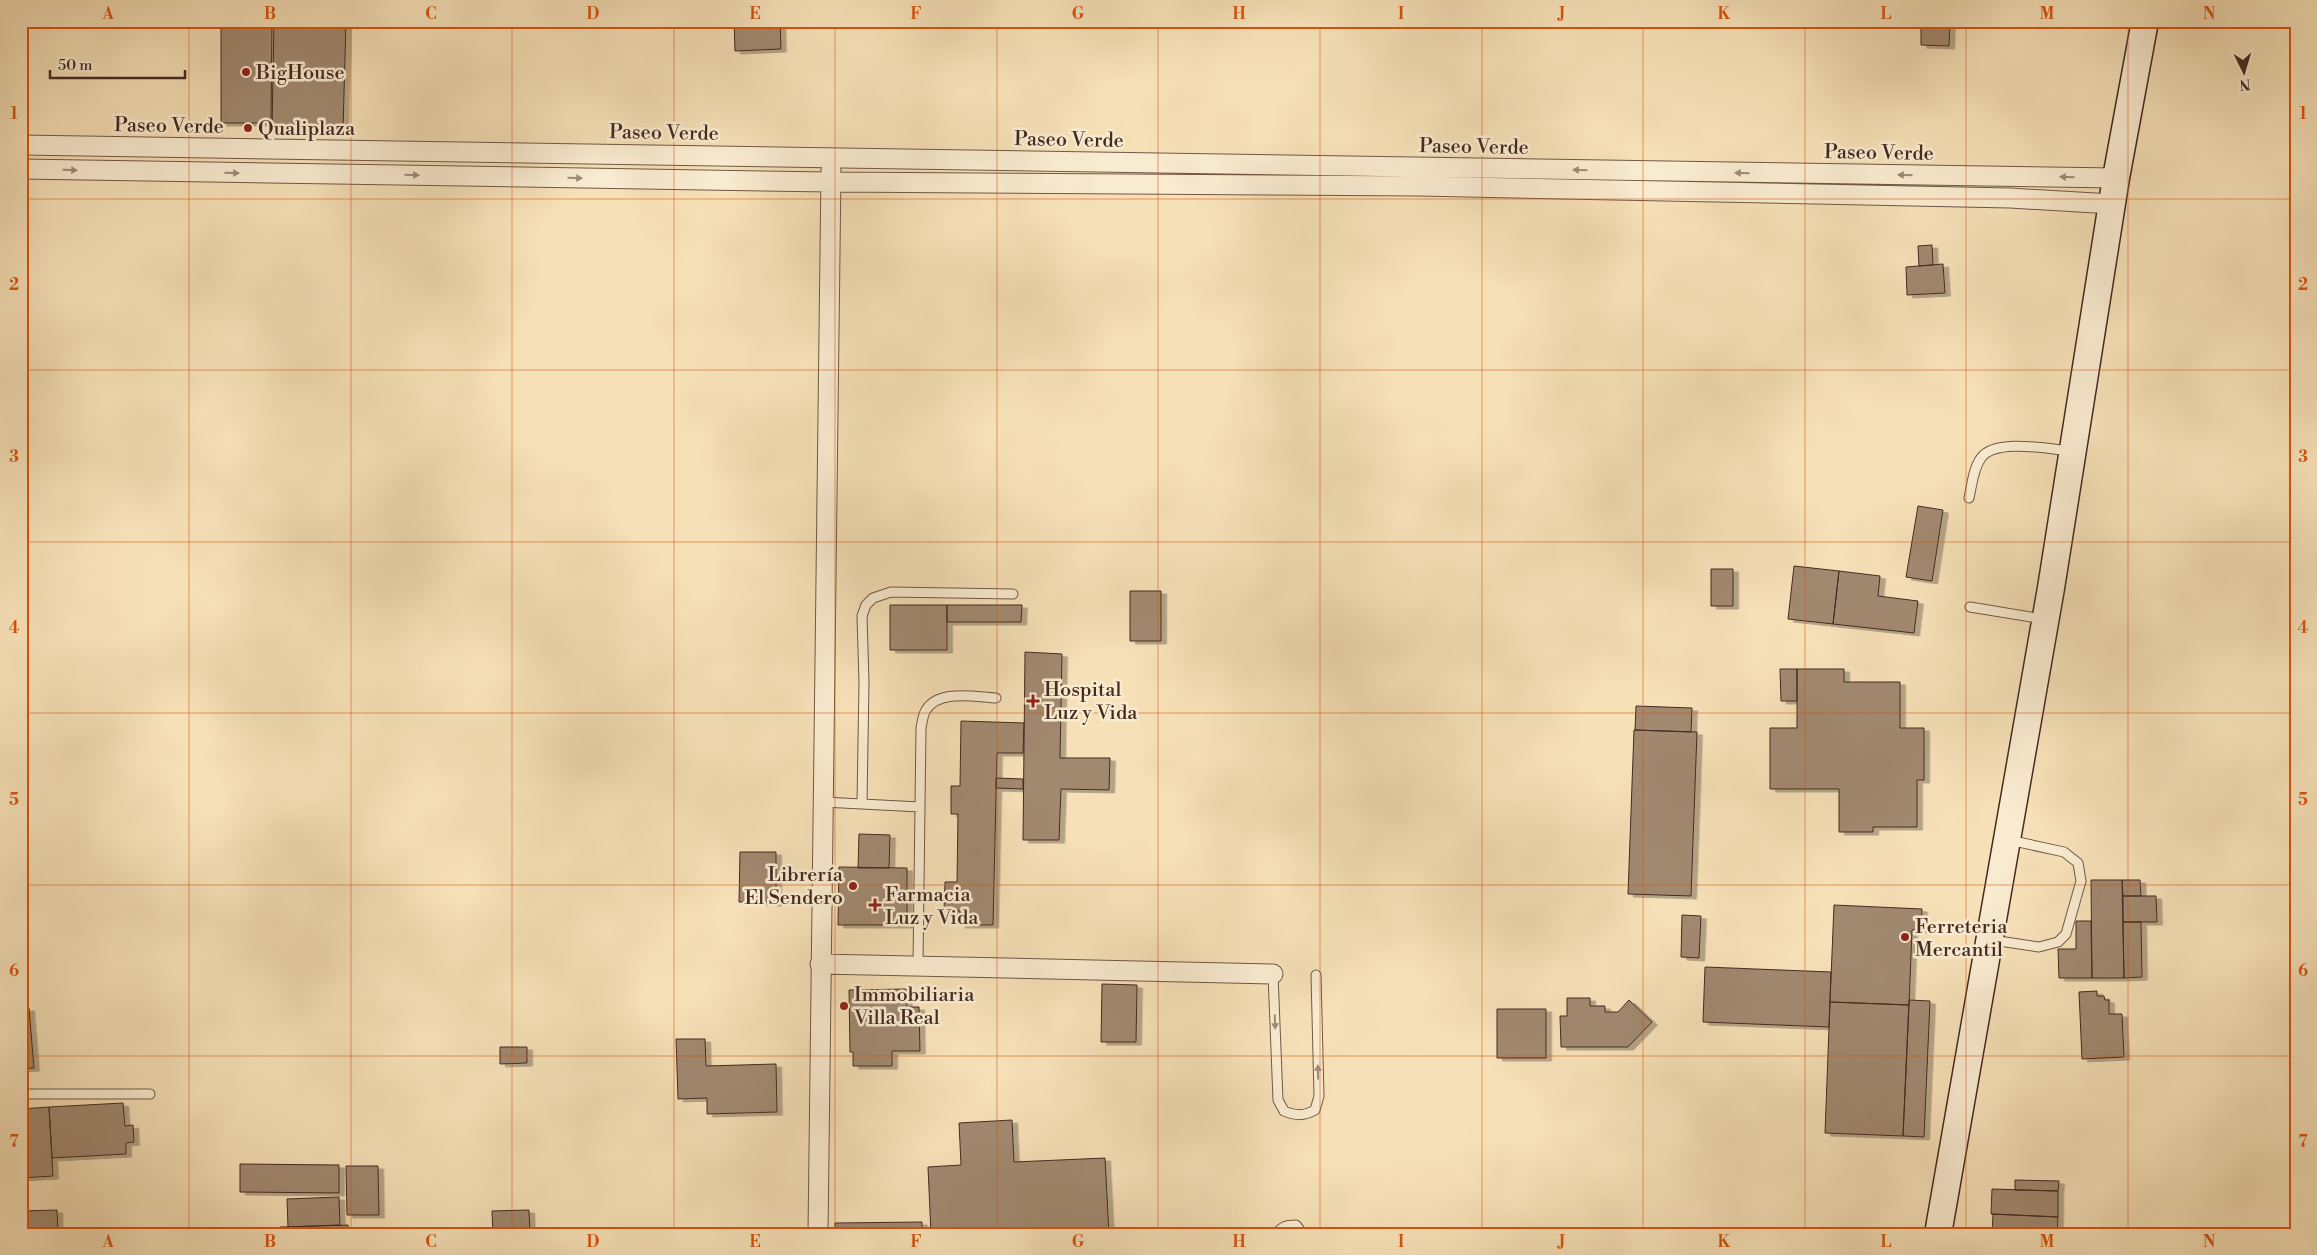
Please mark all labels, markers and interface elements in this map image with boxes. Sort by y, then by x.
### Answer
text: A [101,4,114,24]
text: B [264,4,276,24]
text: C [425,4,437,24]
text: D [587,4,600,24]
text: E [749,4,761,24]
text: F [910,4,922,24]
text: G [1072,4,1085,24]
text: H [1232,4,1246,24]
text: I [1398,4,1404,24]
text: J [1557,4,1565,24]
text: K [1718,4,1732,24]
text: L [1881,4,1892,24]
text: M [2040,4,2055,24]
text: N [2203,4,2216,24]
scale bar [50,48,185,80]
north arrow [2220,48,2270,98]
text: 50 m [58,56,92,75]
place label: BigHouse [255,61,345,86]
marker: BigHouse [240,66,252,78]
text: N [2239,75,2251,93]
text: 1 [10,104,18,124]
text: 1 [2299,104,2307,124]
street label: Paseo Verde [114,113,224,140]
place label: Qualiplaza [258,117,356,142]
street label: Paseo Verde [609,120,719,147]
marker: Qualiplaza [242,122,254,134]
street label: Paseo Verde [1014,127,1124,154]
street label: Paseo Verde [1419,134,1529,161]
street label: Paseo Verde [1824,140,1934,167]
one-way arrow [62,166,78,174]
one-way arrow [1572,166,1588,174]
one-way arrow [1734,168,1750,176]
one-way arrow [225,169,241,177]
one-way arrow [1897,171,1913,179]
one-way arrow [405,172,421,180]
one-way arrow [2059,173,2075,181]
one-way arrow [567,174,583,182]
text: 2 [9,275,19,295]
text: 2 [2298,275,2308,295]
text: 3 [9,447,19,467]
text: 3 [2298,447,2308,467]
text: 4 [9,618,20,638]
text: 4 [2298,618,2309,638]
place label: Hospital Luz y Vida [1044,678,1138,726]
marker: Hospital Luz y Vida [1026,694,1040,708]
text: 5 [9,790,19,810]
text: 5 [2298,790,2308,810]
place label: Librería El Sendero [745,863,844,911]
marker: Librería El Sendero [847,880,859,892]
place label: Farmacia Luz y Vida [885,883,979,931]
marker: Farmacia Luz y Vida [869,899,881,911]
place label: Ferreteria Mercantil [1915,915,2008,963]
marker: Ferreteria Mercantil [1899,931,1911,943]
text: 6 [9,961,19,981]
text: 6 [2298,961,2308,981]
place label: Immobiliaria Villa Real [853,983,975,1031]
marker: Immobiliaria Villa Real [838,1000,850,1012]
one-way arrow [1271,1015,1279,1031]
one-way arrow [1314,1064,1322,1080]
text: 7 [9,1132,19,1152]
text: 7 [2298,1132,2308,1152]
text: A [101,1232,114,1252]
text: B [264,1232,276,1252]
text: C [425,1232,437,1252]
text: D [587,1232,600,1252]
text: E [749,1232,761,1252]
text: F [910,1232,922,1252]
text: G [1072,1232,1085,1252]
text: H [1232,1232,1246,1252]
text: I [1398,1232,1404,1252]
text: J [1557,1232,1565,1252]
text: K [1718,1232,1732,1252]
text: L [1881,1232,1892,1252]
text: M [2040,1232,2055,1252]
text: N [2203,1232,2216,1252]

